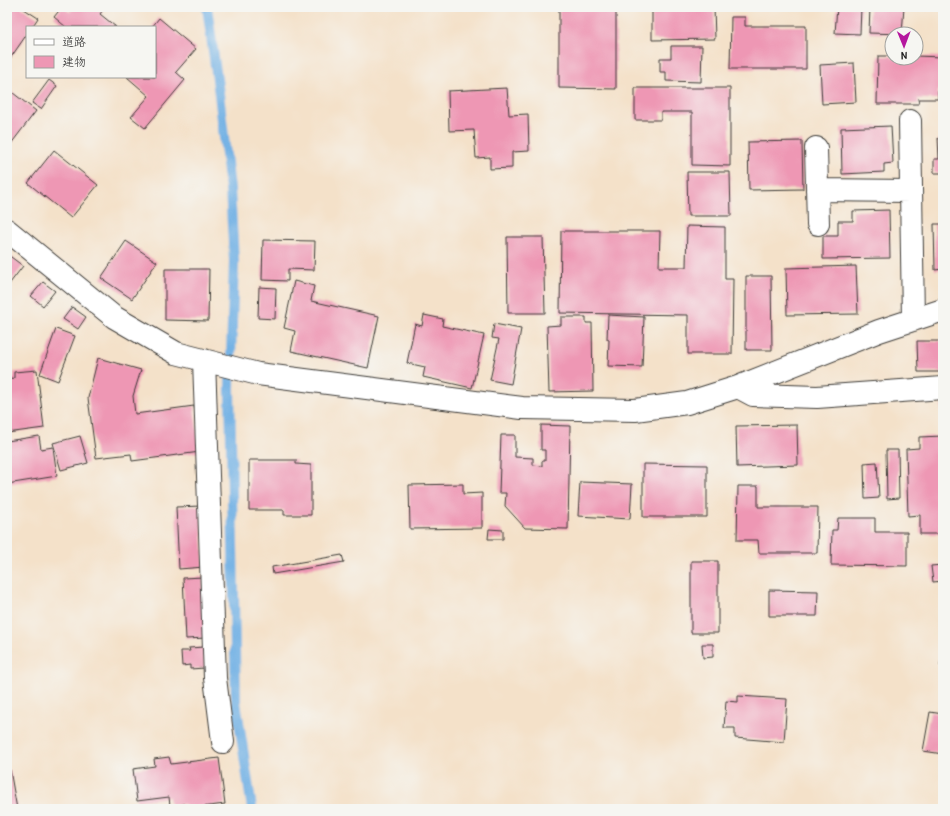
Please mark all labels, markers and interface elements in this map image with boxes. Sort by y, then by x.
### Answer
legend [26,26,156,78]
north arrow [884,26,924,66]
text: 道路 [62,33,86,50]
text: N [901,49,907,63]
text: 建物 [62,53,86,70]

